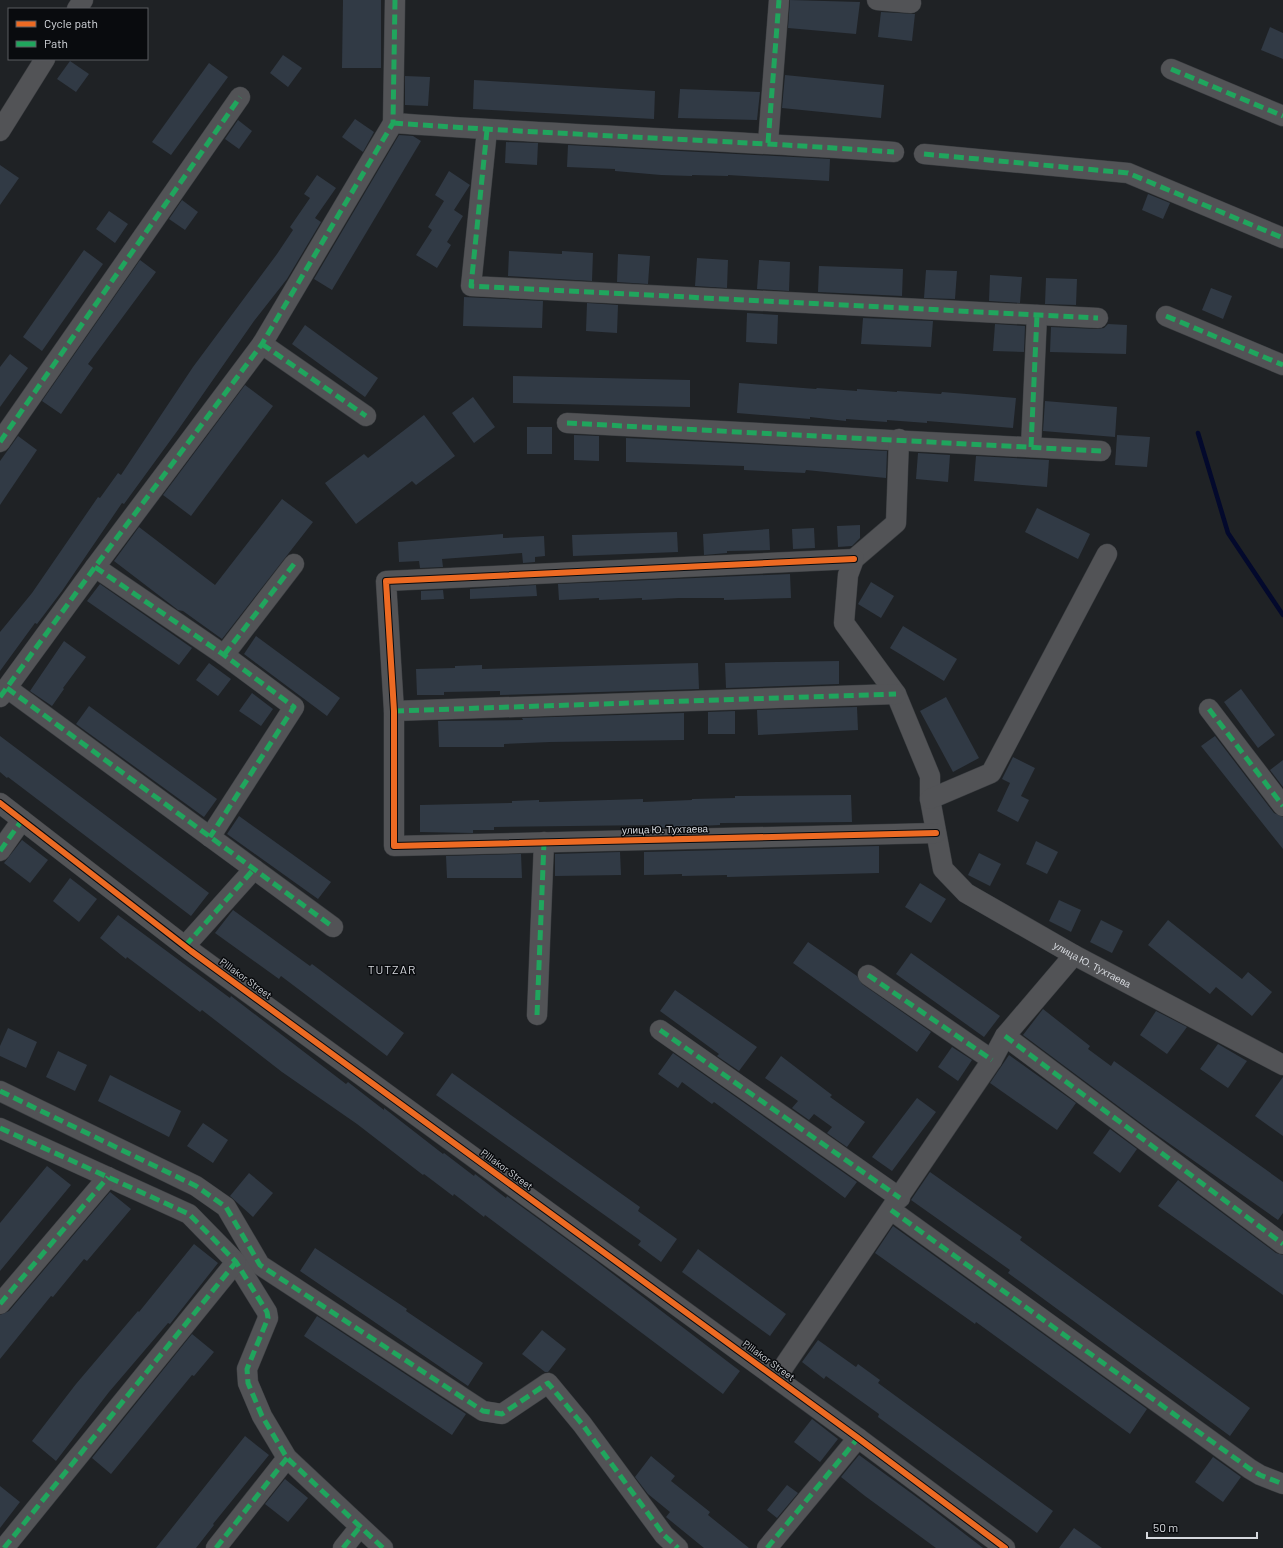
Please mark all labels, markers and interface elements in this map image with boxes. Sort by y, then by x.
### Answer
legend [8,8,148,60]
text: Cycle path [44,16,98,30]
text: Path [44,36,68,50]
street label: улица Ю. Тухтаева [622,822,709,836]
street label: улица Ю. Тухтаева [1052,939,1134,990]
street label: Pillakor Street [218,955,275,1001]
district label: TUTZAR [368,962,416,976]
street label: Pillakor Street [479,1146,536,1192]
street label: Pillakor Street [741,1337,798,1383]
scale bar [1147,1514,1257,1540]
text: 50 m [1153,1520,1178,1534]

